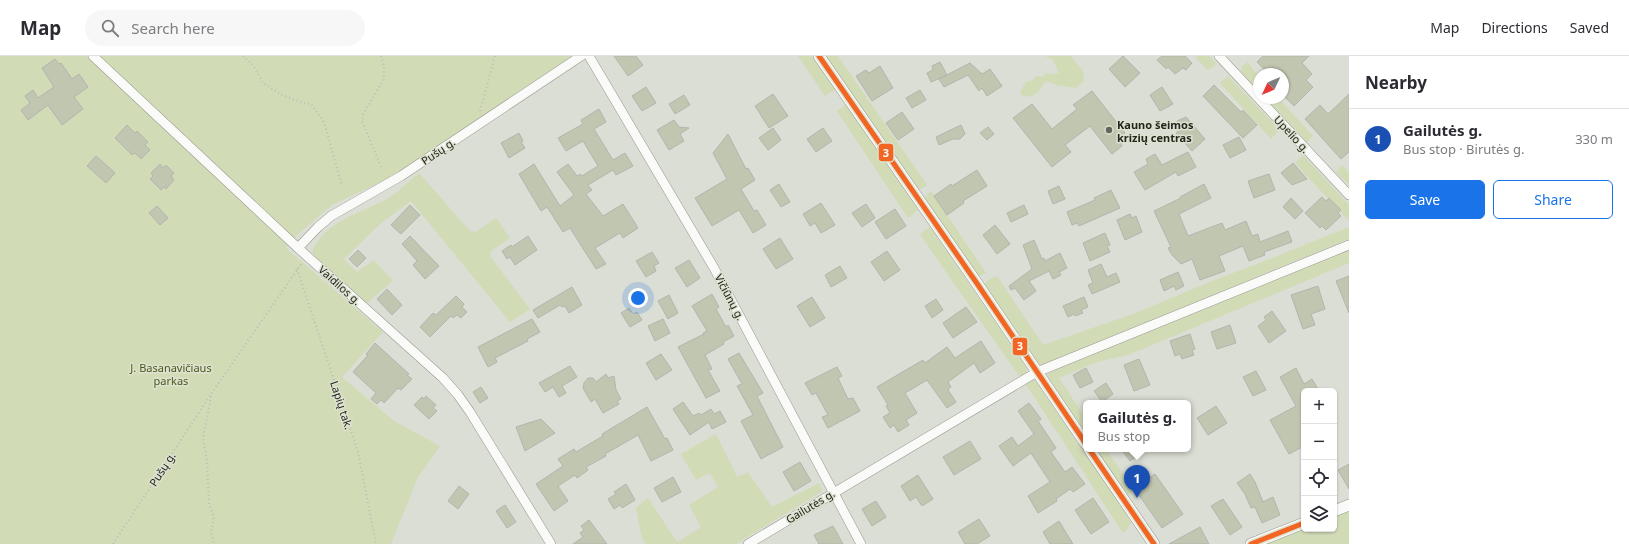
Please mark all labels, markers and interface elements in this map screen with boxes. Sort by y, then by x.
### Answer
search box [85,10,365,46]
text: Map [20,15,61,41]
icon: search [99,17,121,39]
text: Search here [131,18,215,38]
text: Map [1430,18,1459,37]
text: Directions [1481,18,1548,37]
text: Saved [1570,18,1609,37]
north arrow [1253,68,1289,104]
text: Nearby [1365,71,1427,94]
street label: Upelio g. [1271,112,1313,156]
place label: Kauno šeimos krizių centras [1117,117,1194,145]
text: Gailutės g. [1403,120,1482,140]
marker: Kauno šeimos krizių centras [1104,125,1114,135]
text: 1 [1374,130,1382,148]
text: 330 m [1575,130,1613,148]
street label: Pušų g. [418,134,458,168]
text: Bus stop · Birutės g. [1403,140,1524,158]
line badge: 3 [878,143,894,162]
text: 3 [883,145,889,160]
button: Save [1365,180,1485,219]
button: Share [1493,180,1613,219]
street label: Vaidilos g. [316,262,364,308]
street label: Vičiūnų g. [712,271,749,323]
your location [628,288,648,308]
line badge: 3 [1012,337,1028,356]
text: 3 [1017,338,1023,353]
park label: J. Basanavičiaus parkas [129,360,212,388]
street label: Lapių tak. [327,379,357,431]
map controls [1301,388,1337,532]
button: + [1301,388,1337,424]
popup [1083,400,1191,452]
text: Gailutės g. [1097,407,1177,427]
button: − [1301,424,1337,460]
text: Bus stop [1097,427,1150,445]
street label: Pušų g. [145,449,179,489]
button: locate [1301,460,1337,496]
pin: 1 [1124,465,1150,498]
street label: Gailutės g. [783,485,837,527]
button: layers [1301,496,1337,532]

